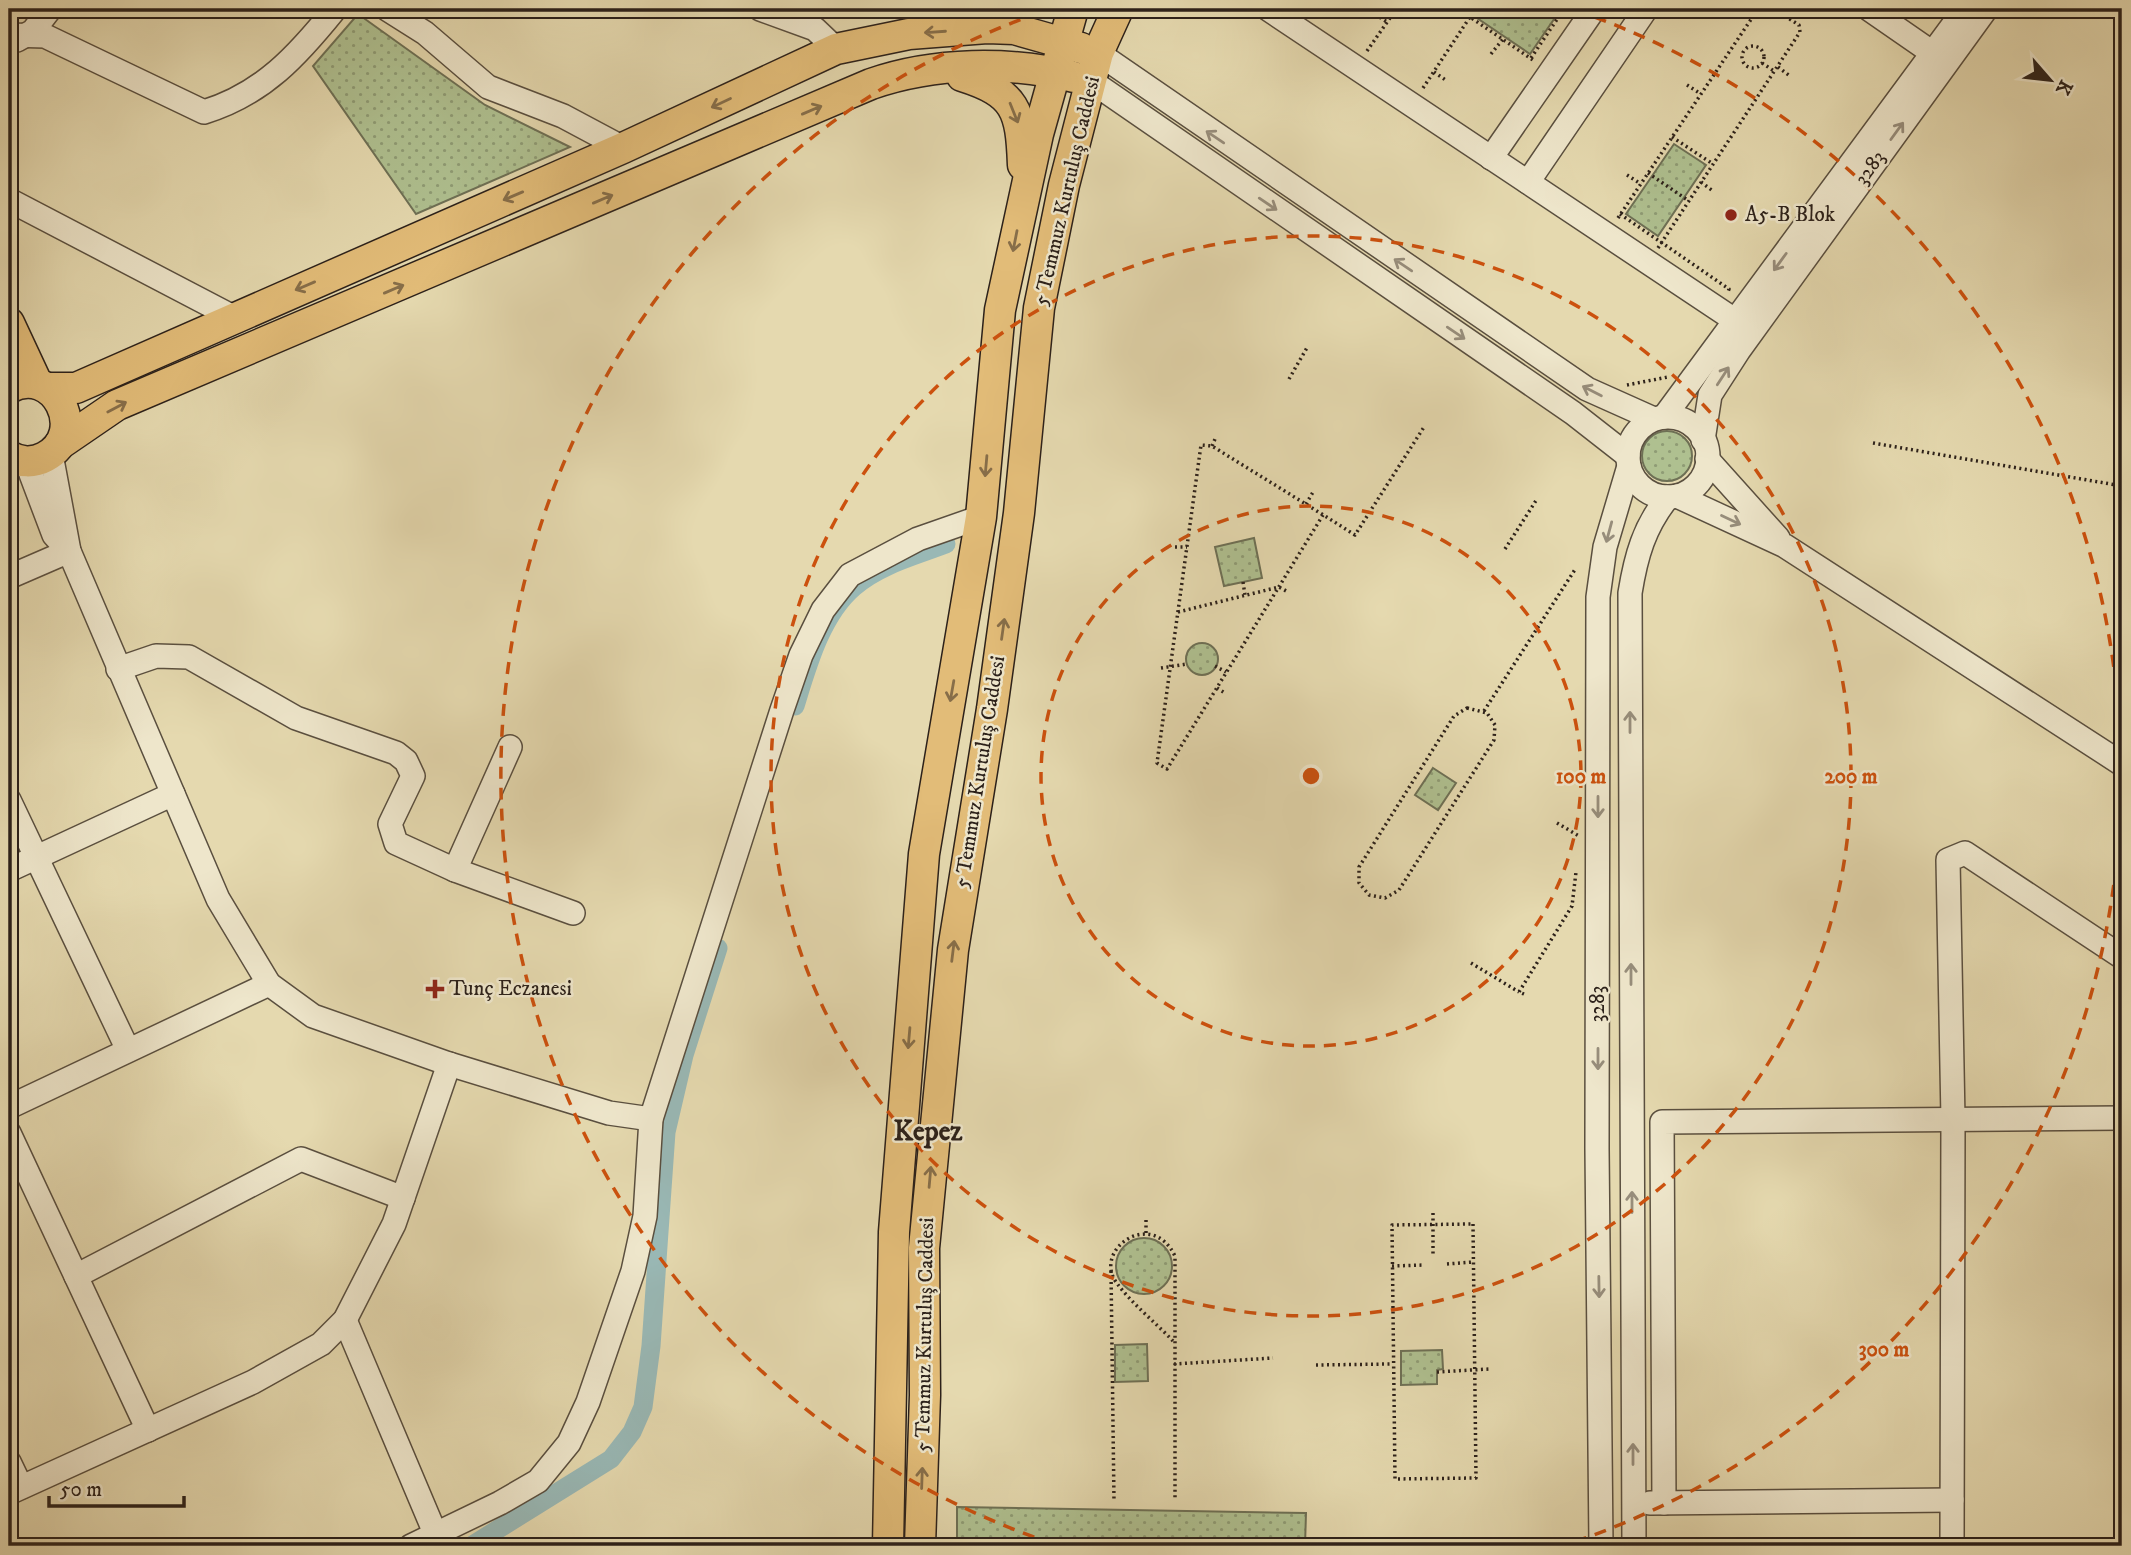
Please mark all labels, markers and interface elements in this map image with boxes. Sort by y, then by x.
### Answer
one-way arrow [924,26,947,39]
north arrow [2016,46,2086,116]
street label: 5 Temmuz Kurtuluş Caddesi [1028,74,1106,308]
text: K [2050,76,2077,99]
one-way arrow [711,96,732,110]
one-way arrow [1008,101,1021,123]
one-way arrow [800,102,822,115]
one-way arrow [1890,122,1905,141]
one-way arrow [1206,129,1226,143]
street label: 3283 [1849,146,1891,190]
one-way arrow [503,190,525,203]
one-way arrow [591,192,613,205]
one-way arrow [1258,197,1277,211]
place label: A5-B Blok [1745,202,1836,228]
marker: A5-B Blok [1723,207,1739,223]
one-way arrow [1007,229,1021,252]
one-way arrow [1773,252,1787,271]
one-way arrow [1394,257,1414,271]
one-way arrow [294,280,316,293]
one-way arrow [382,282,404,295]
one-way arrow [1446,326,1465,340]
one-way arrow [1716,366,1730,386]
one-way arrow [1582,384,1603,398]
one-way arrow [106,399,126,413]
one-way arrow [979,455,992,477]
one-way arrow [1720,514,1741,527]
one-way arrow [1602,521,1615,543]
one-way arrow [996,619,1009,641]
street label: 5 Temmuz Kurtuluş Caddesi [949,654,1011,890]
one-way arrow [944,679,958,702]
one-way arrow [1623,711,1637,734]
centre of rings [1299,764,1323,788]
text: 100 m [1556,764,1606,790]
text: 200 m [1824,764,1878,790]
one-way arrow [1591,796,1605,819]
one-way arrow [946,940,959,963]
one-way arrow [1624,963,1638,986]
place label: Tunç Eczanesi [449,976,572,1002]
marker: Tunç Eczanesi [427,981,443,997]
street label: 3283 [1585,986,1611,1022]
one-way arrow [902,1027,915,1049]
one-way arrow [1591,1048,1605,1071]
district label: Kepez [894,1114,963,1149]
one-way arrow [924,1167,937,1189]
one-way arrow [1625,1190,1639,1213]
street label: 5 Temmuz Kurtuluş Caddesi [910,1217,940,1453]
one-way arrow [1592,1275,1606,1298]
text: 300 m [1859,1337,1910,1363]
one-way arrow [1626,1442,1640,1465]
scale bar [49,1464,184,1508]
one-way arrow [915,1467,929,1490]
text: 50 m [60,1477,102,1503]

